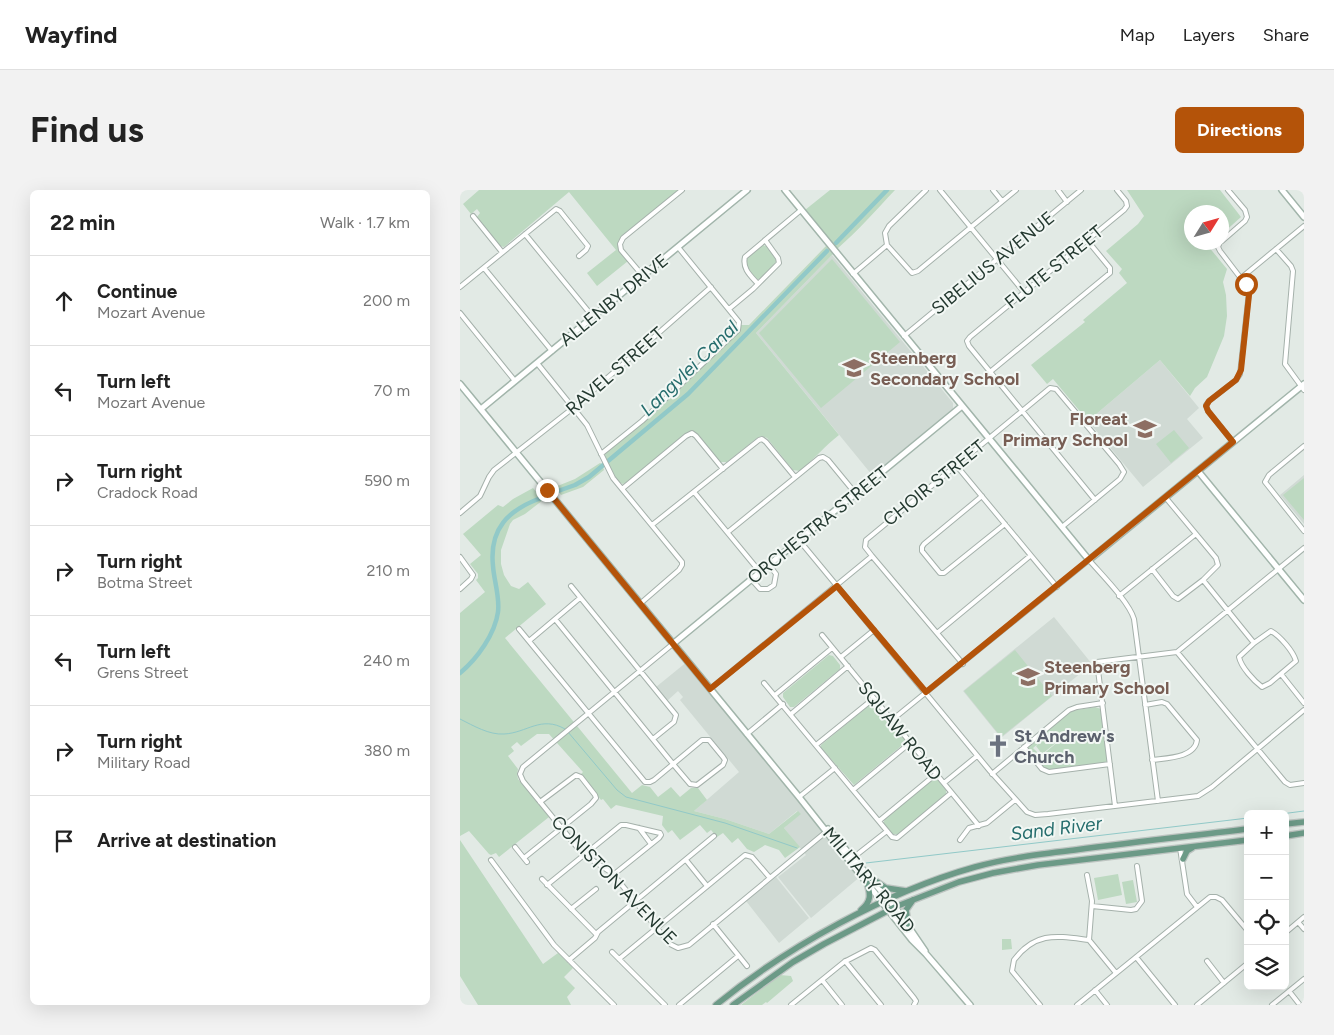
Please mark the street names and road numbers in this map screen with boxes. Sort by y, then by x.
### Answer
street label: SIBELIUS AVENUE [927,207,1059,319]
street label: FLUTE STREET [1000,221,1108,313]
street label: ALLENBY DRIVE [555,249,673,351]
street label: RAVEL STREET [561,322,669,420]
street label: CHOIR STREET [879,435,989,531]
street label: ORCHESTRA STREET [743,461,893,589]
street label: SQUAW ROAD [853,677,947,785]
street label: CONISTON AVENUE [547,811,681,949]
street label: MILITARY ROAD [818,823,920,937]

